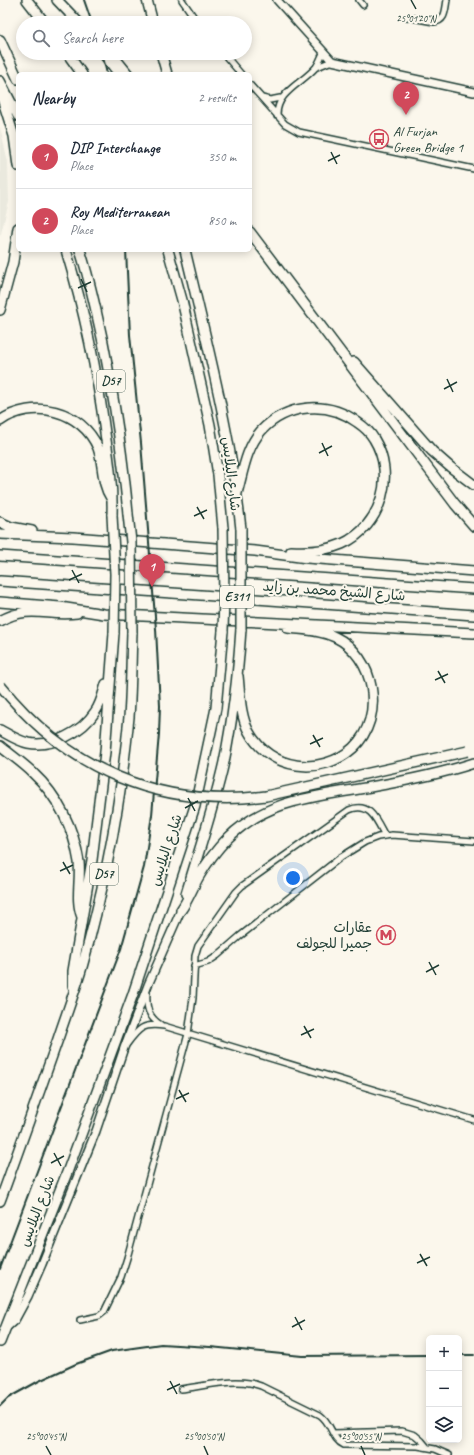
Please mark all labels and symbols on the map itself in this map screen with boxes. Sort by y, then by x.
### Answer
text: 25°01'20"N [396,12,438,25]
pin: 2 [393,82,419,115]
place label: Al Furjan Green Bridge 1 [393,123,464,156]
bus stop icon: Al Furjan Green Bridge 1 [368,128,390,150]
road number: D57 [97,370,125,392]
street label: شارع اليلايس [217,436,244,512]
pin: 1 [139,554,165,587]
street label: شارع الشيخ محمد بن زايد [262,578,406,605]
road number: E311 [220,586,254,608]
street label: شارع اليلايس [146,812,187,888]
road number: D57 [90,863,118,885]
your location [283,868,303,888]
place label: عقارات جميرا للجولف [296,919,372,952]
metro station icon: عقارات جميرا للجولف [375,924,397,946]
street label: شارع اليلايس [16,1173,59,1249]
text: 25°00'45"N [26,1430,68,1443]
text: 25°00'50"N [184,1430,226,1443]
text: 25°00'55"N [341,1430,383,1443]

